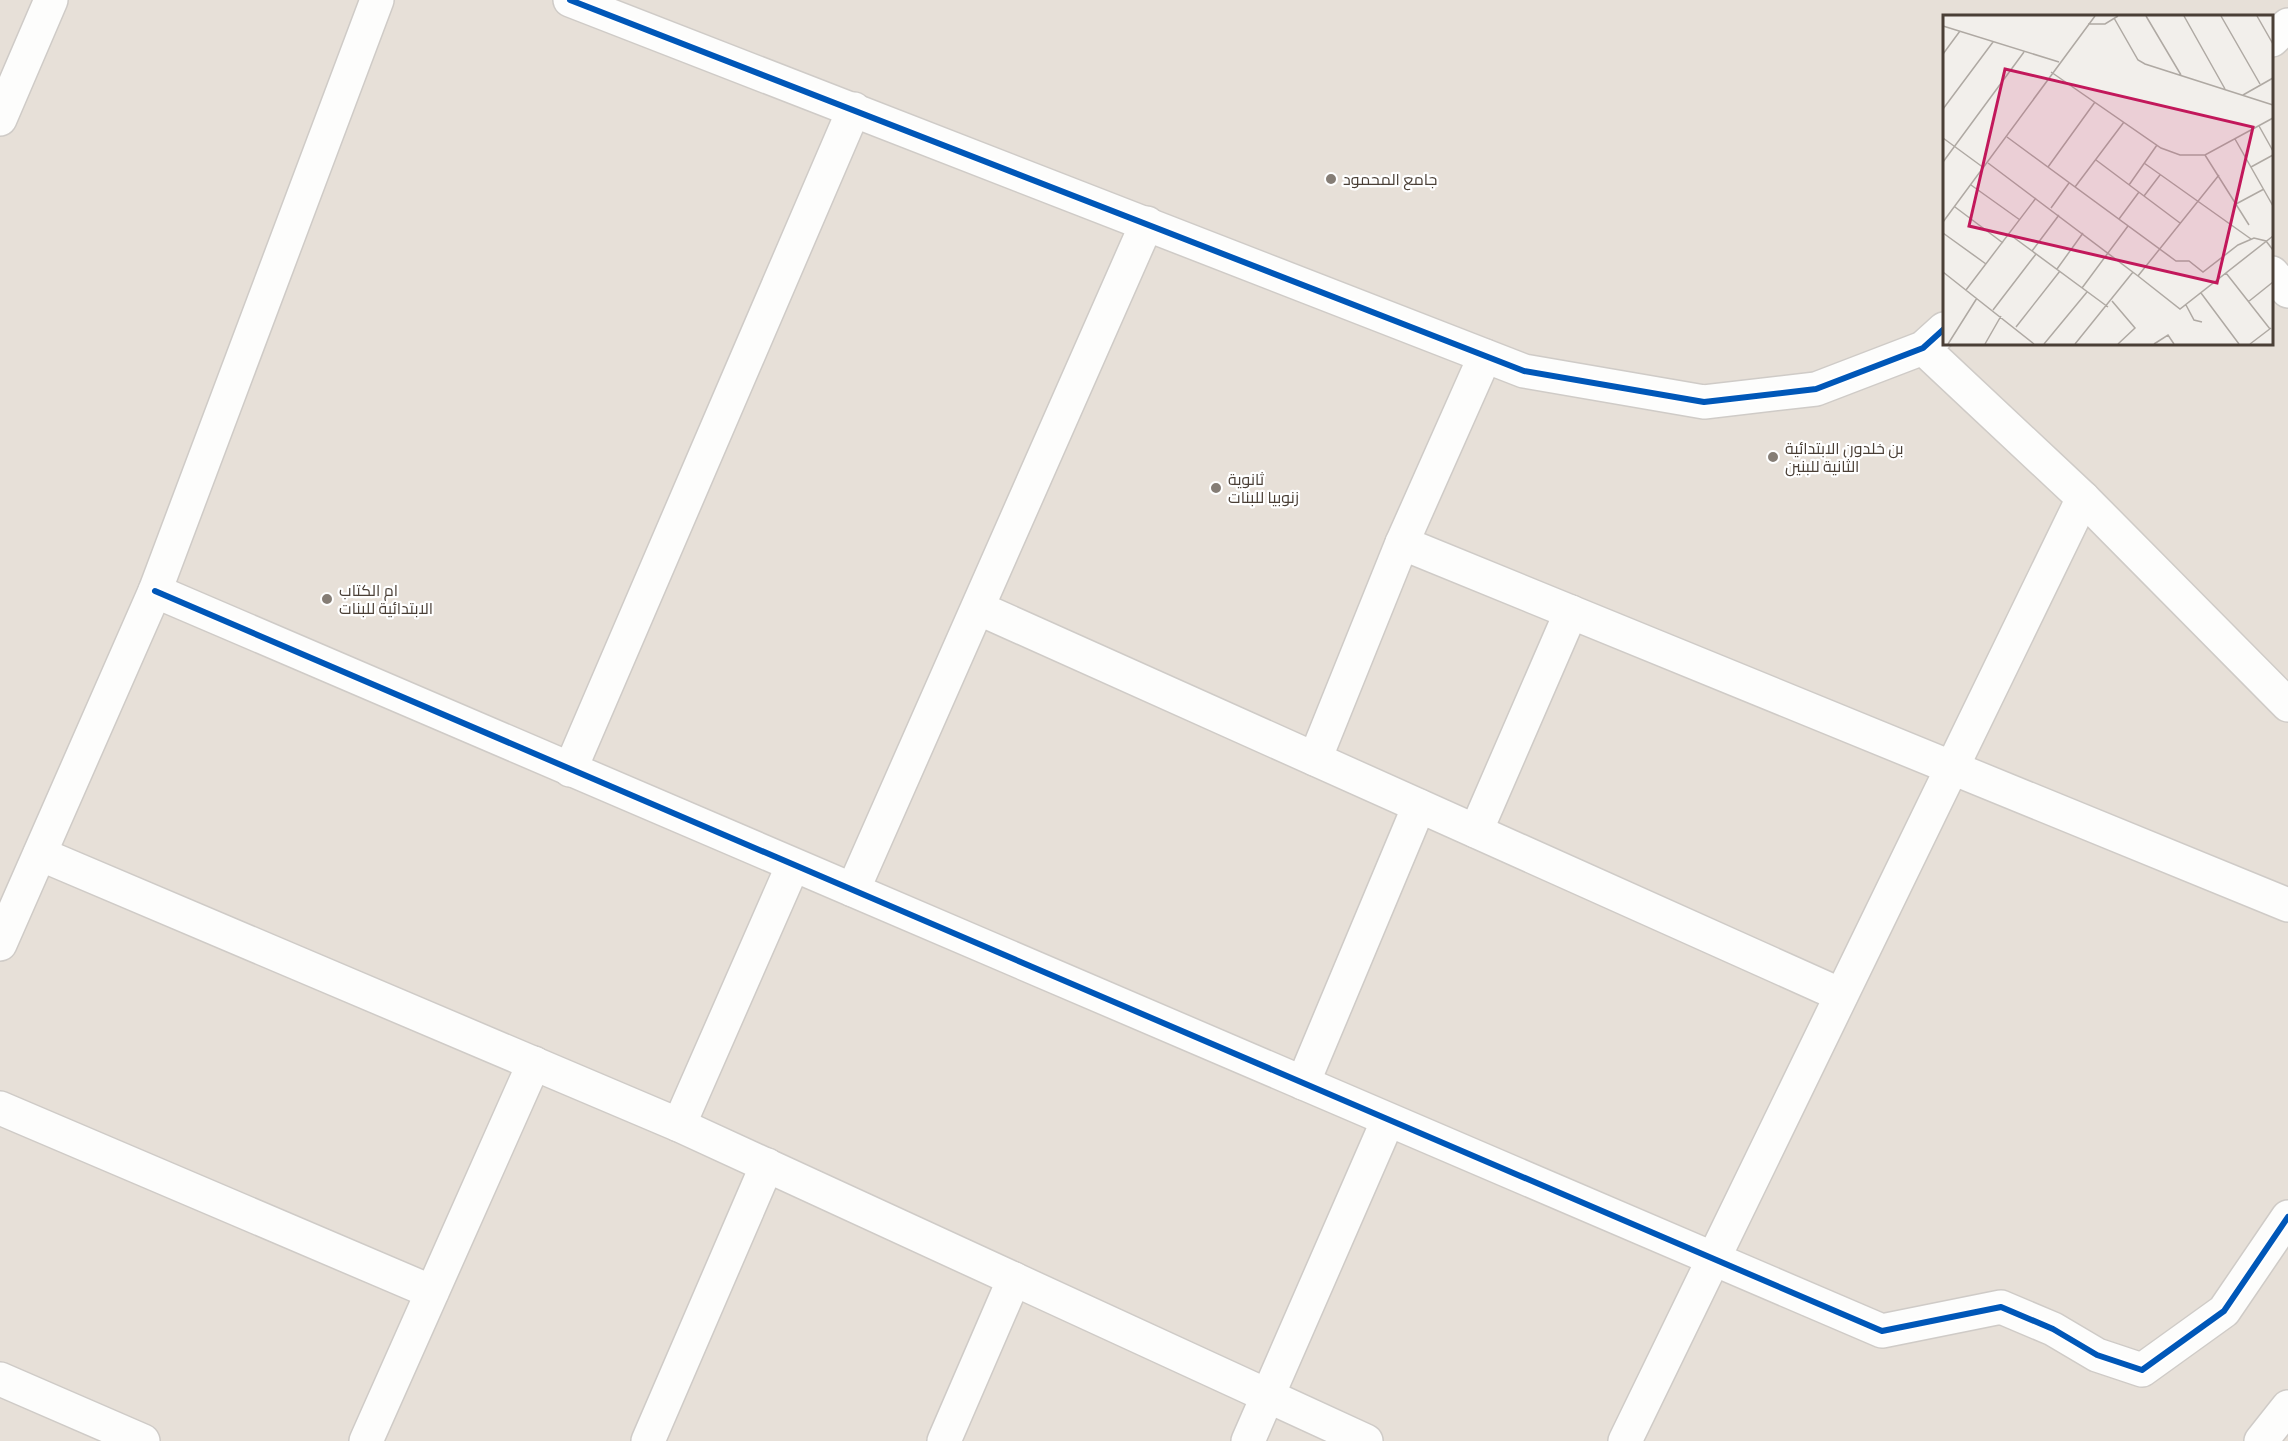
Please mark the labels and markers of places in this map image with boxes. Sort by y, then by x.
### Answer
place label: جامع المحمود [1343,169,1437,191]
marker: جامع المحمود [1324,172,1338,186]
place label: بن خلدون الابتدائية الثانية للبنين [1785,438,1904,477]
marker: بن خلدون الابتدائية الثانية للبنين [1766,450,1780,464]
place label: ثانوية زنوبيا للبنات [1228,469,1299,507]
marker: ثانوية زنوبيا للبنات [1209,481,1223,495]
place label: ام الكتاب الابتدائية للبنات [339,580,433,618]
marker: ام الكتاب الابتدائية للبنات [320,592,334,606]

